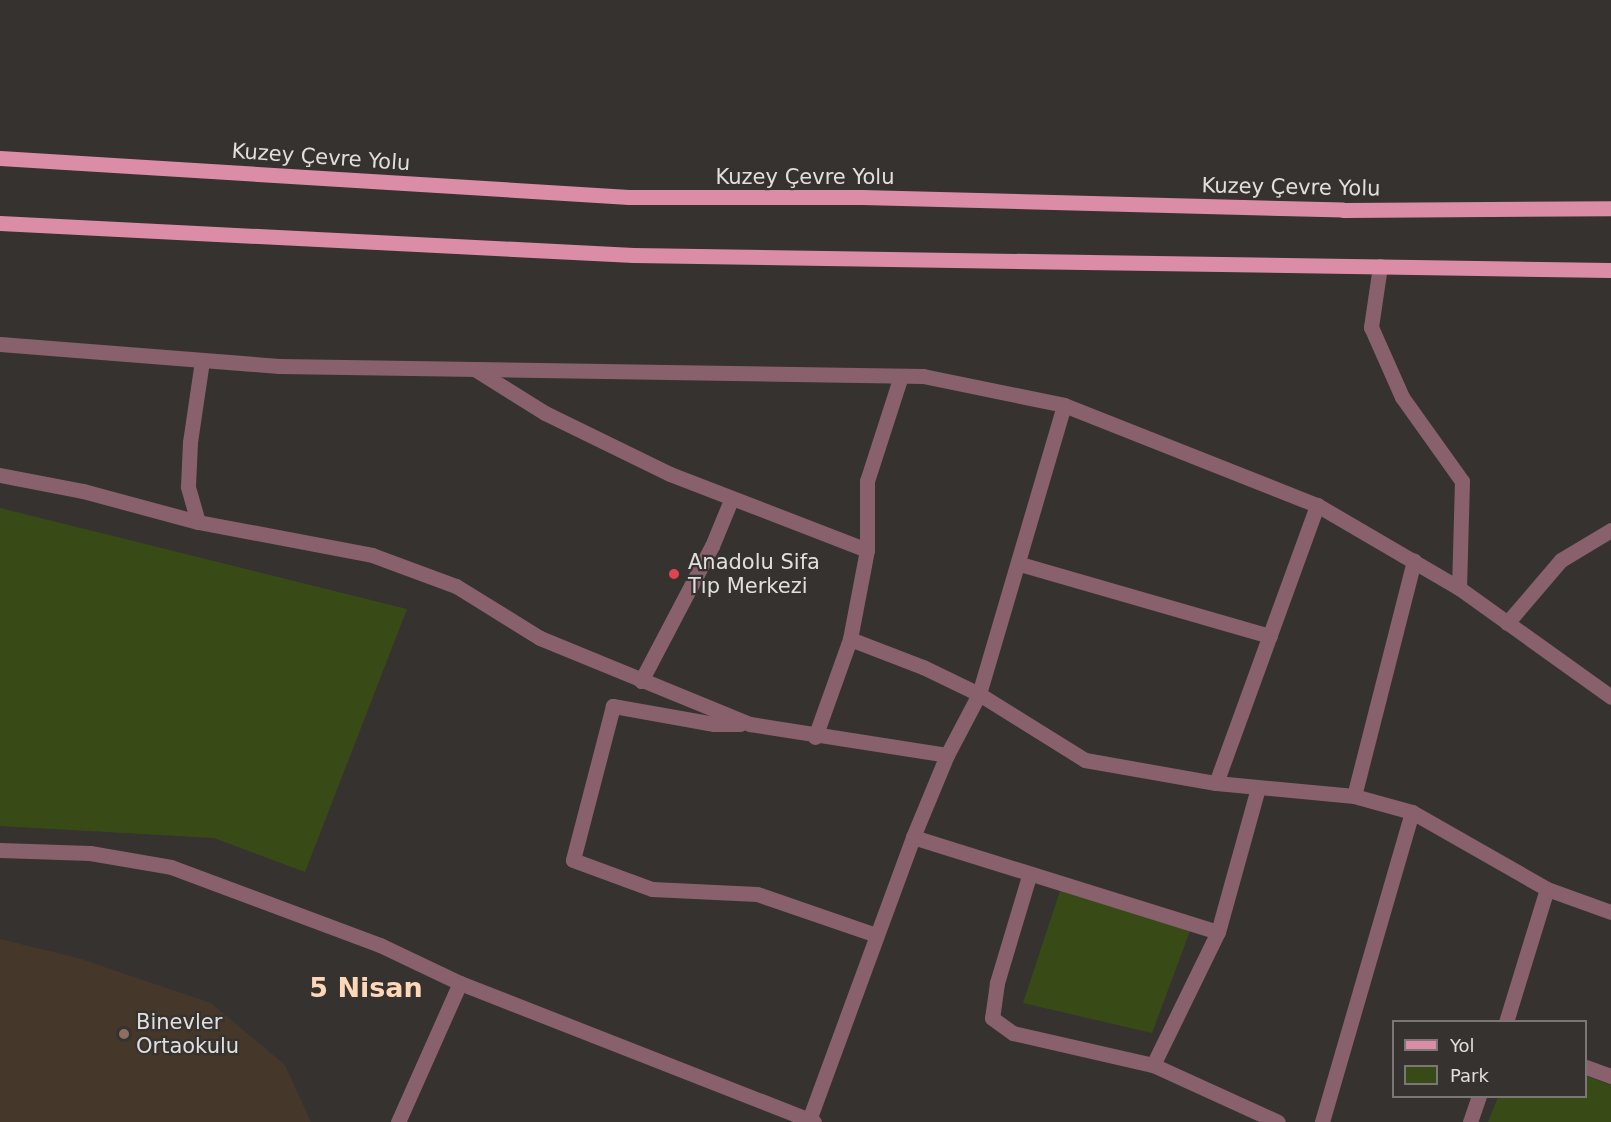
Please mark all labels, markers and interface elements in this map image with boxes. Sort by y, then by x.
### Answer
street label: Kuzey Çevre Yolu [231,138,411,176]
street label: Kuzey Çevre Yolu [716,164,894,190]
street label: Kuzey Çevre Yolu [1201,173,1381,201]
place label: Anadolu Sifa Tıp Merkezi [688,549,820,599]
marker: Anadolu Sifa Tıp Merkezi [665,565,683,583]
district label: 5 Nisan [309,972,423,1004]
place label: Binevler Ortaokulu [136,1009,239,1059]
legend [1392,1020,1587,1098]
marker: Binevler Ortaokulu [117,1027,131,1041]
text: Yol [1450,1035,1475,1056]
text: Park [1450,1065,1489,1086]

